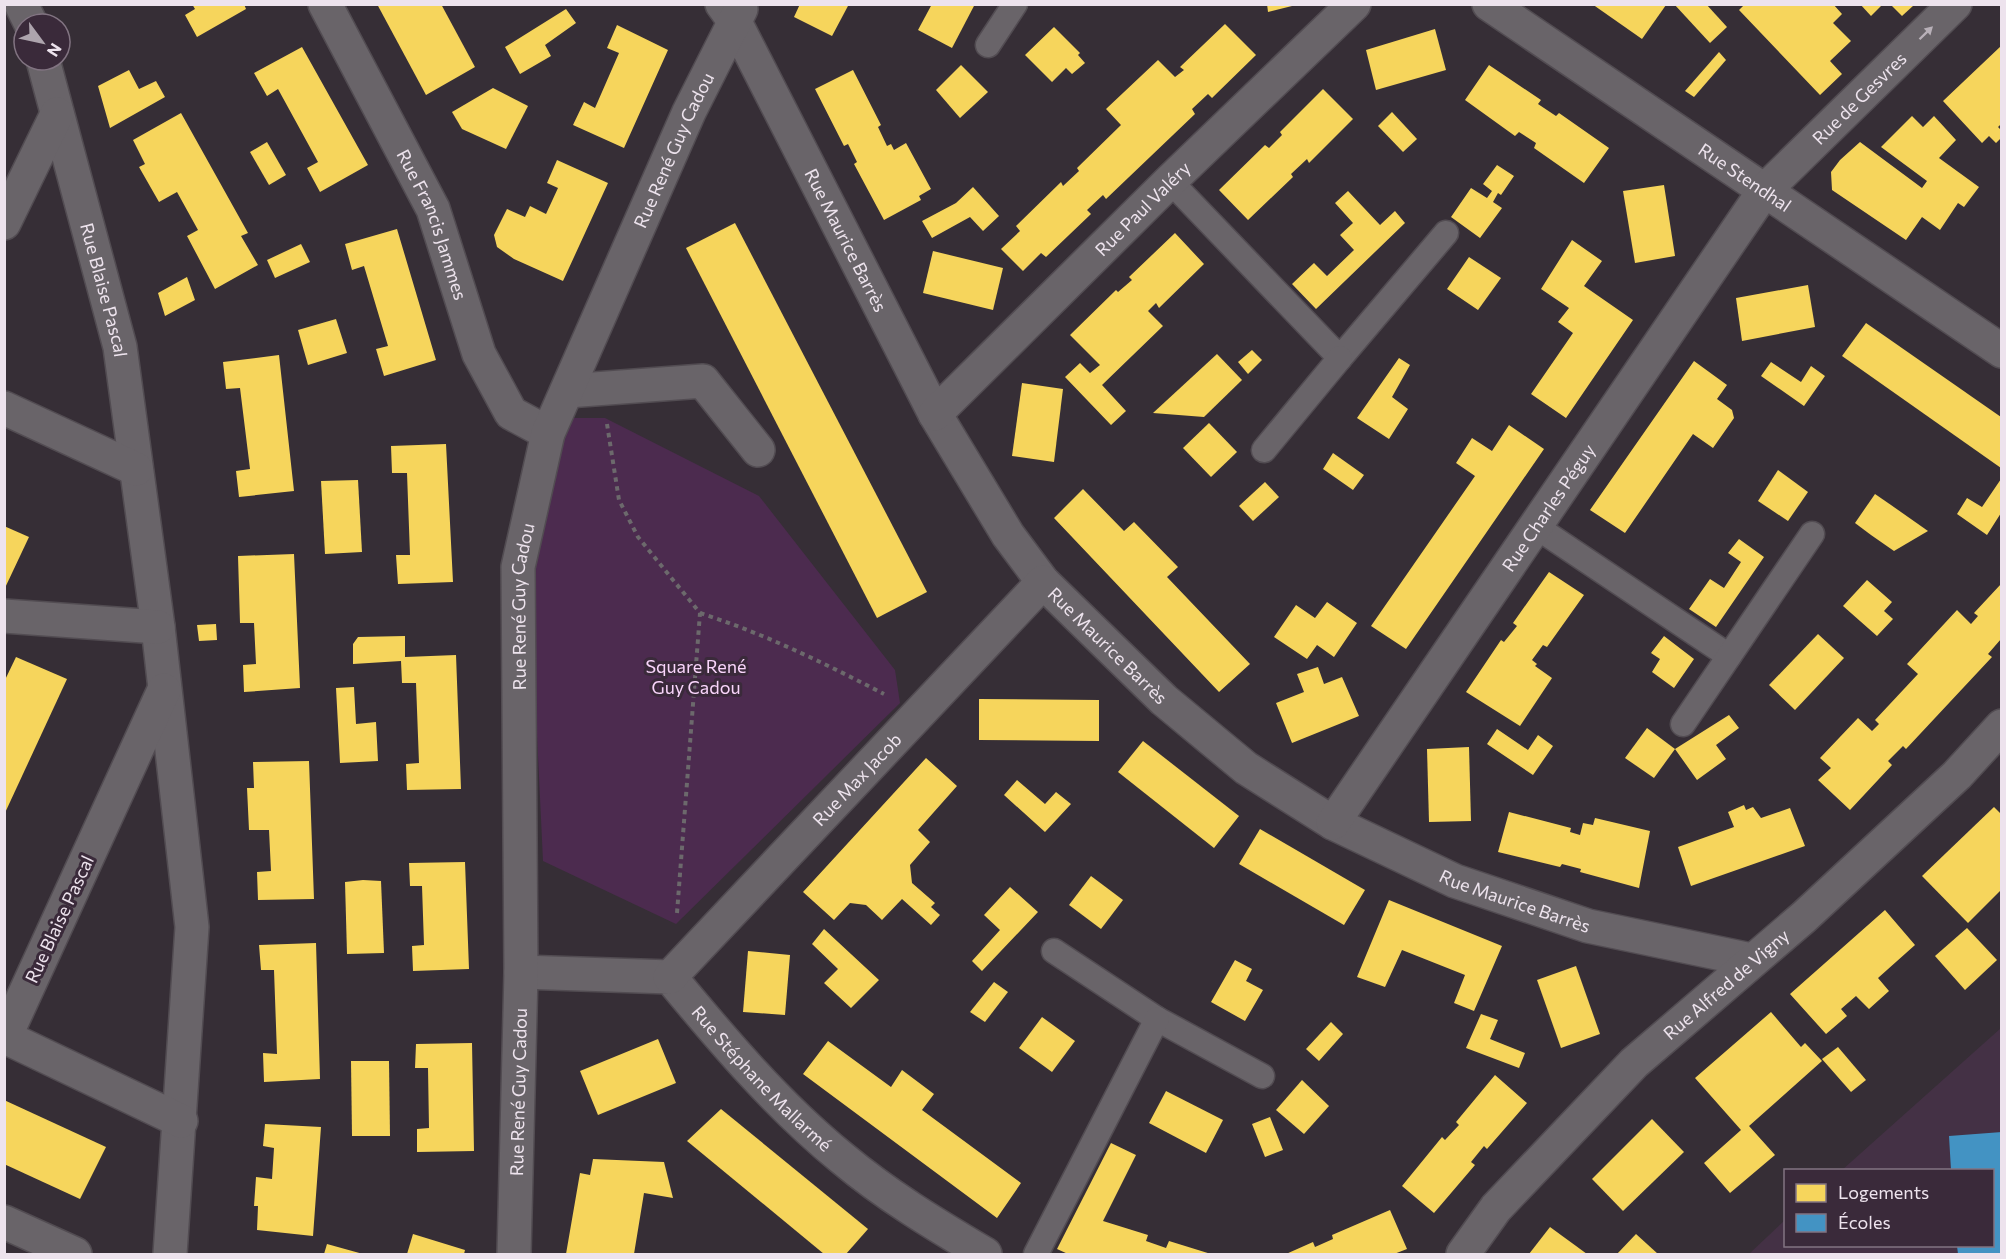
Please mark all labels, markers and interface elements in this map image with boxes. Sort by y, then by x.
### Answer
north arrow [12,12,72,72]
one-way arrow [1918,26,1932,40]
text: N [44,40,66,61]
street label: Rue de Gesvres [1807,47,1911,149]
street label: Rue René Guy Cadou [629,69,718,231]
street label: Rue Stendhal [1694,138,1796,216]
street label: Rue Francis Jammes [392,145,472,303]
street label: Rue Paul Valéry [1090,157,1195,260]
street label: Rue Maurice Barrès [801,165,892,315]
street label: Rue Blaise Pascal [76,220,132,358]
street label: Rue Charles Péguy [1497,439,1599,575]
street label: Rue René Guy Cadou [507,521,539,690]
street label: Rue Maurice Barrès [1044,582,1172,708]
park label: Square René Guy Cadou [645,655,747,698]
street label: Rue Max Jacob [808,728,906,830]
street label: Rue Blaise Pascal [20,852,98,986]
street label: Rue Maurice Barrès [1436,864,1593,937]
street label: Rue Alfred de Vigny [1659,924,1793,1044]
street label: Rue Stéphane Mallarmé [687,1001,837,1156]
street label: Rue René Guy Cadou [505,1008,531,1176]
legend [1784,1169,1994,1247]
text: Logements [1838,1181,1929,1203]
text: Écoles [1838,1211,1891,1233]

